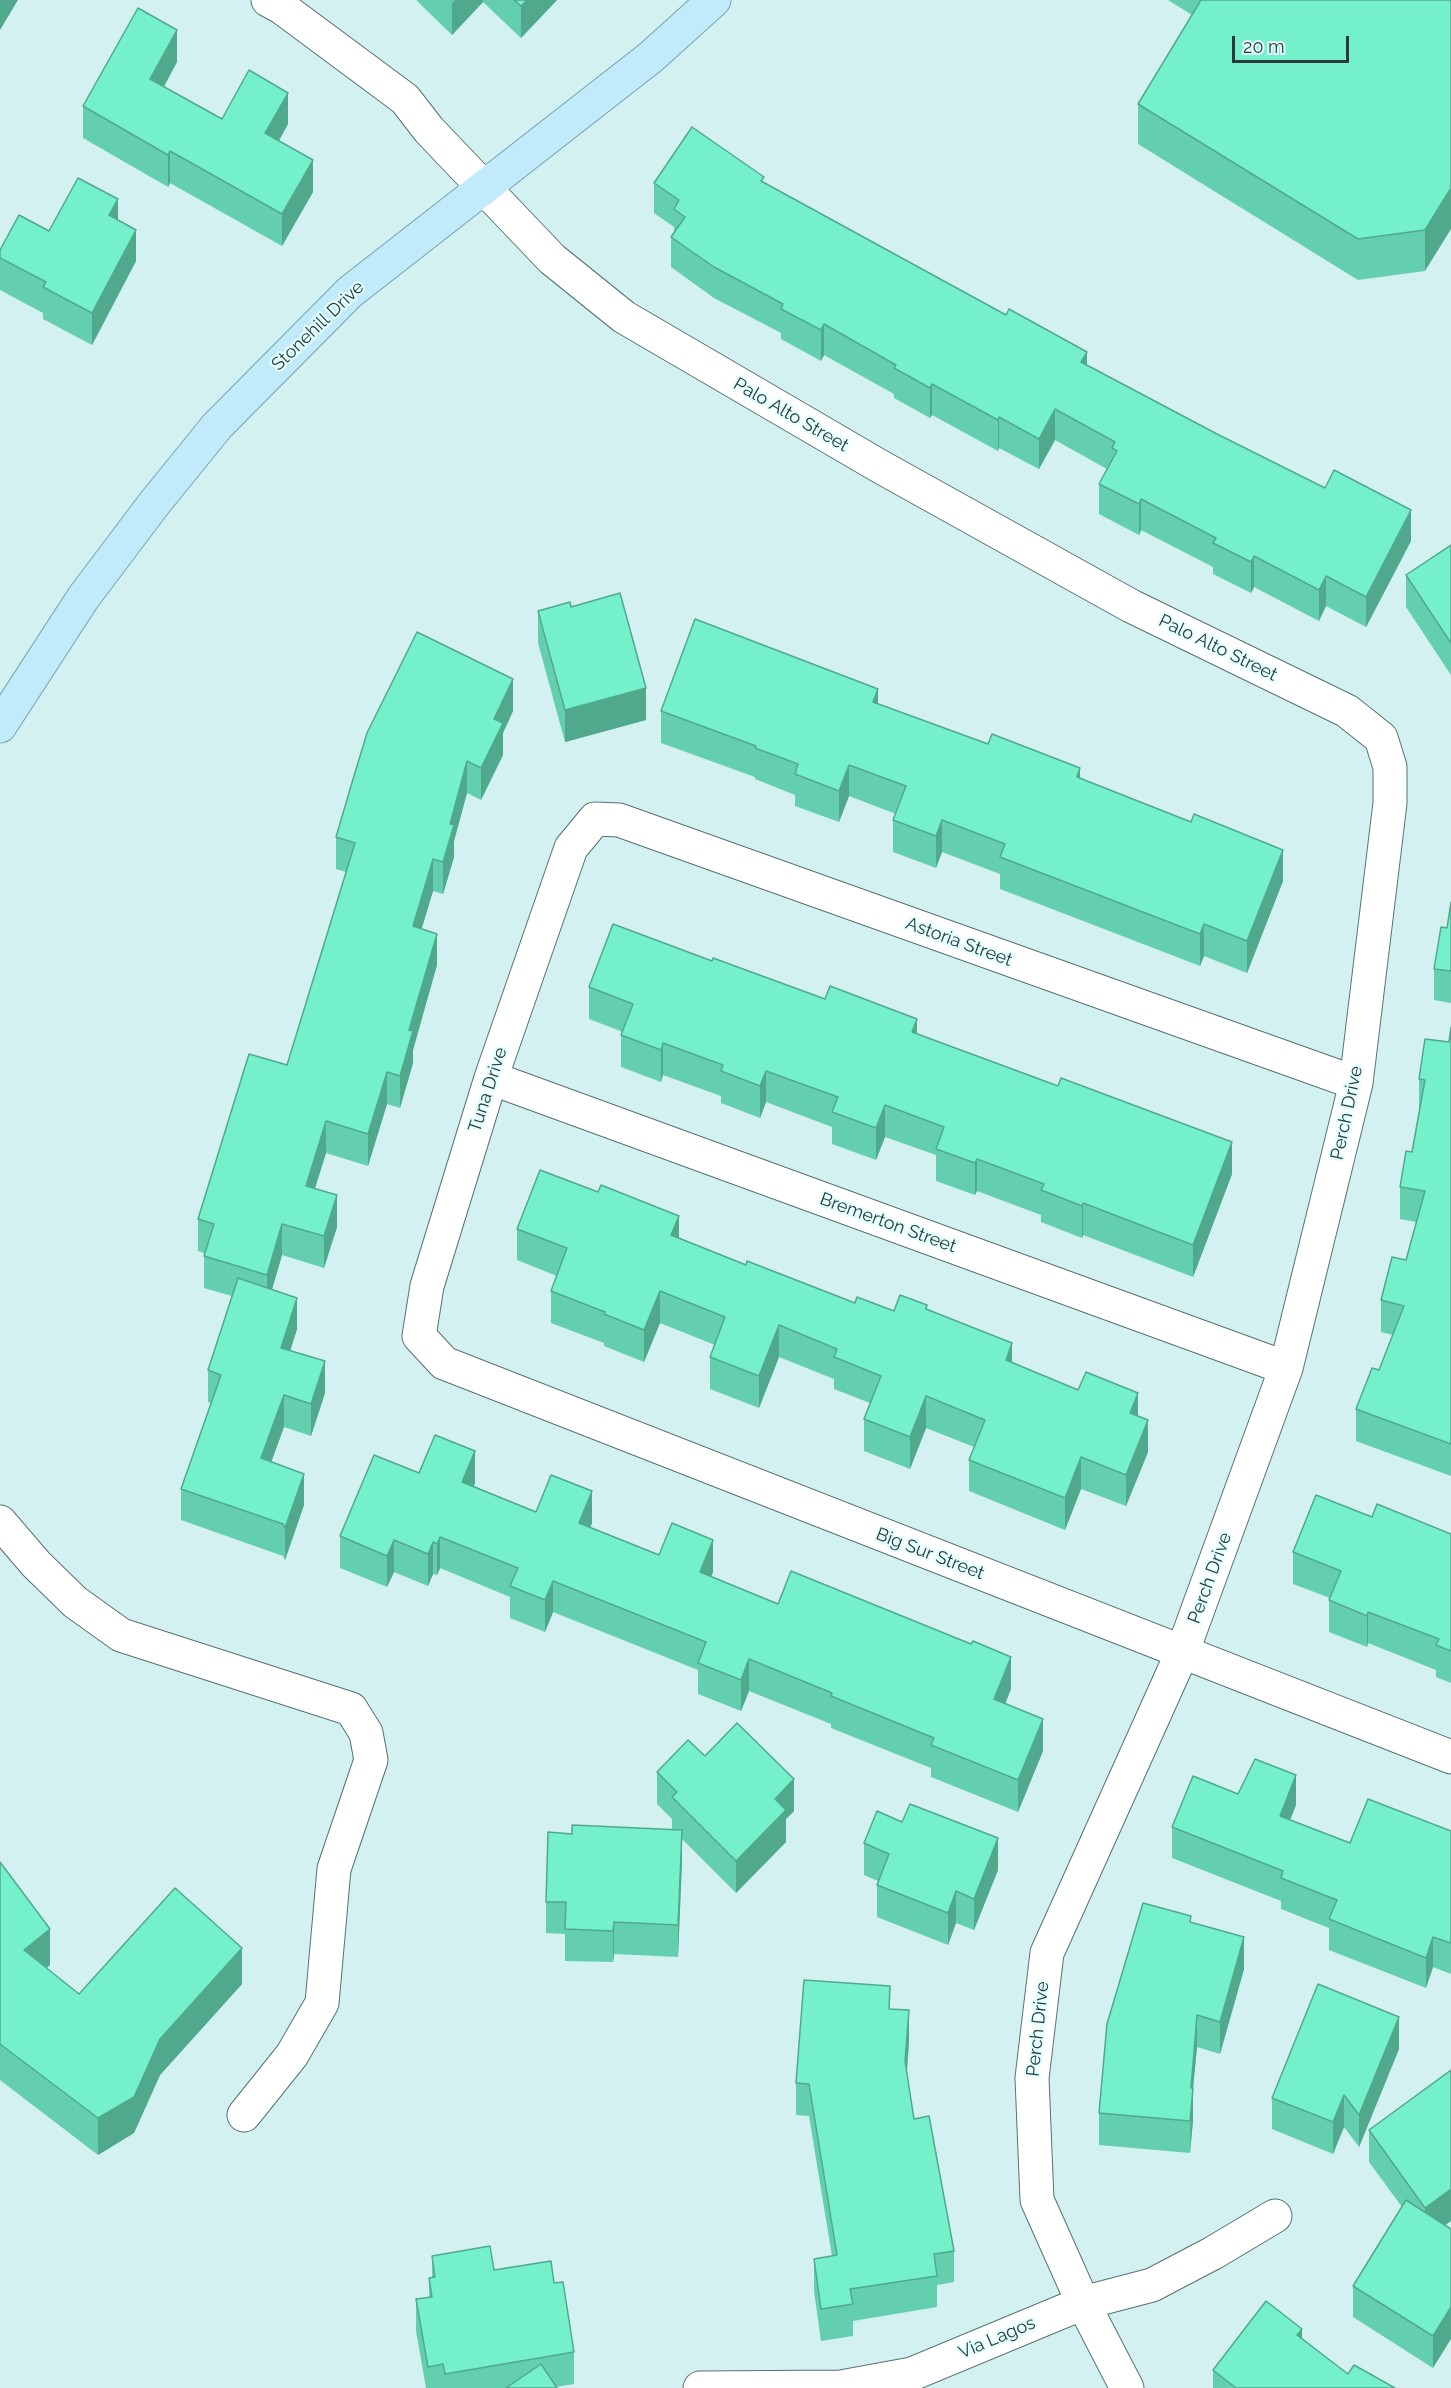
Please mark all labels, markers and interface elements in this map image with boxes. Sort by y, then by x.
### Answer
scale bar [1235,24,1352,62]
text: 20 m [1243,36,1285,57]
street label: Stonehill Drive [267,276,369,376]
street label: Palo Alto Street [730,373,852,457]
street label: Palo Alto Street [1155,610,1281,686]
street label: Astoria Street [903,913,1015,971]
street label: Tuna Drive [464,1045,512,1135]
street label: Perch Drive [1327,1064,1367,1162]
street label: Bremerton Street [817,1188,959,1258]
street label: Big Sur Street [873,1523,987,1585]
street label: Perch Drive [1184,1529,1236,1627]
street label: Perch Drive [1022,1980,1054,2078]
street label: Via Lagos [955,2312,1039,2364]

